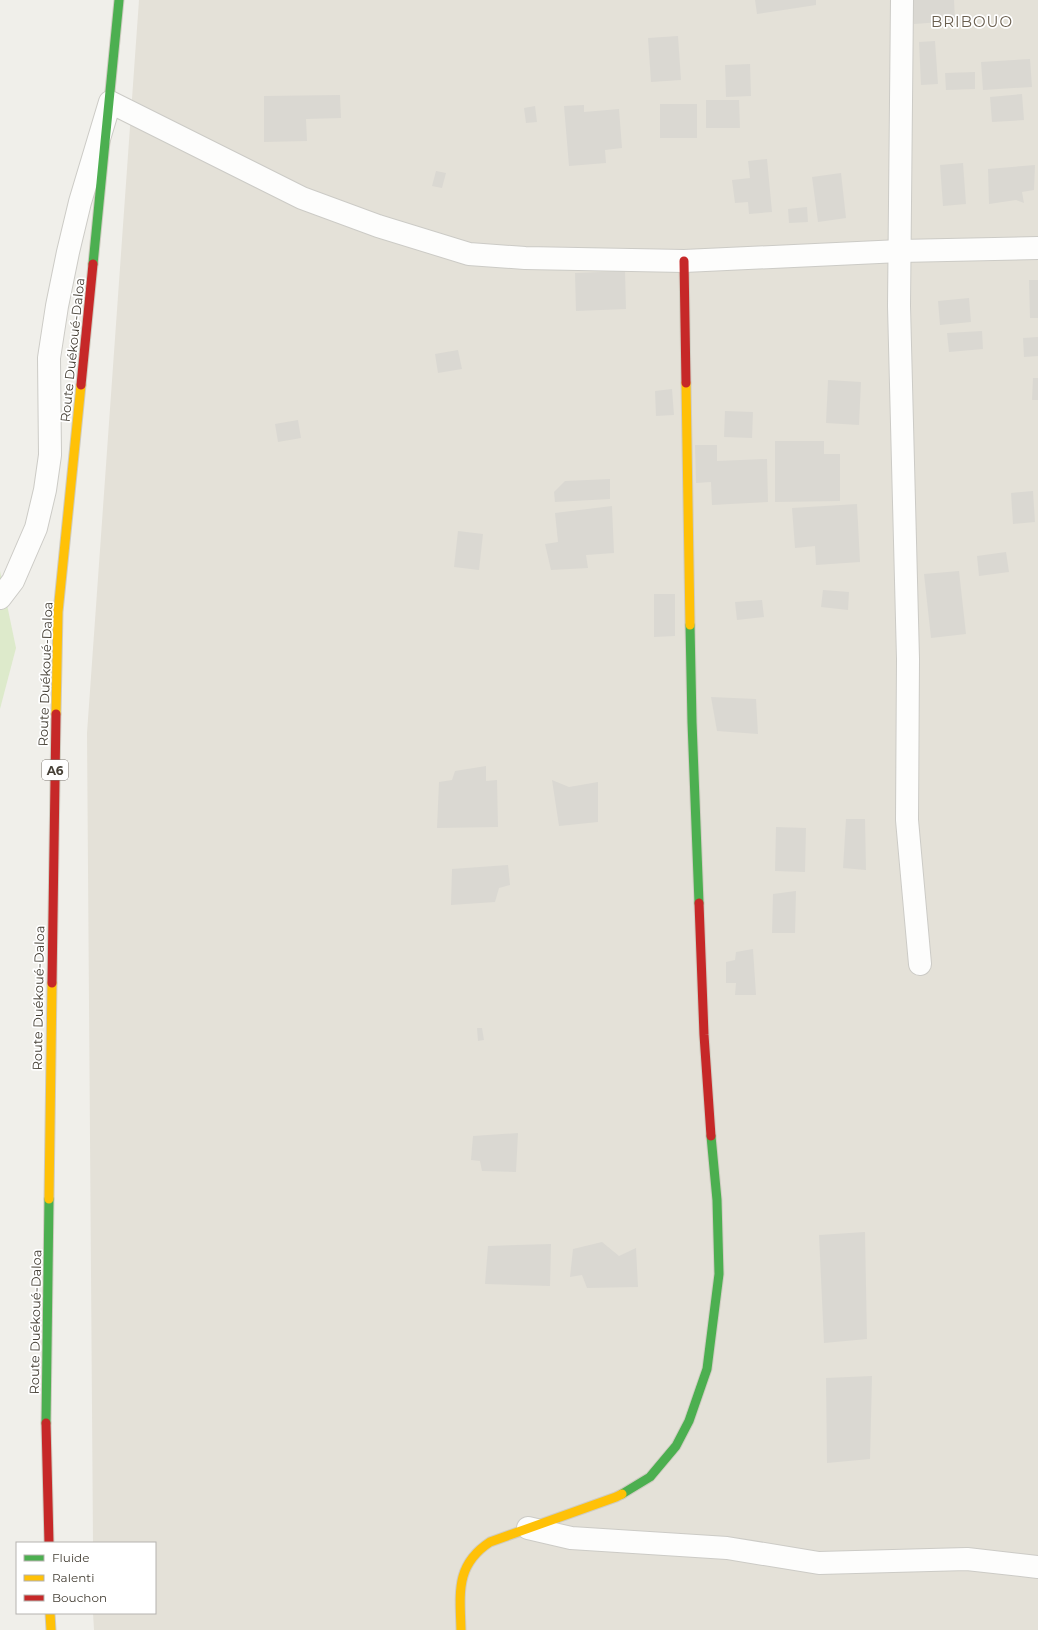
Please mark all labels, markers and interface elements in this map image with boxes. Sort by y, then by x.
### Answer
district label: BRIBOUO [931,12,1013,31]
street label: Route Duékoué-Daloa [56,277,88,423]
street label: Route Duékoué-Daloa [34,601,56,747]
road number: A6 [42,760,68,780]
street label: Route Duékoué-Daloa [29,925,47,1071]
street label: Route Duékoué-Daloa [26,1249,44,1395]
legend [16,1542,156,1614]
text: Fluide [52,1550,90,1565]
text: Ralenti [52,1570,94,1585]
text: Bouchon [52,1590,107,1605]

